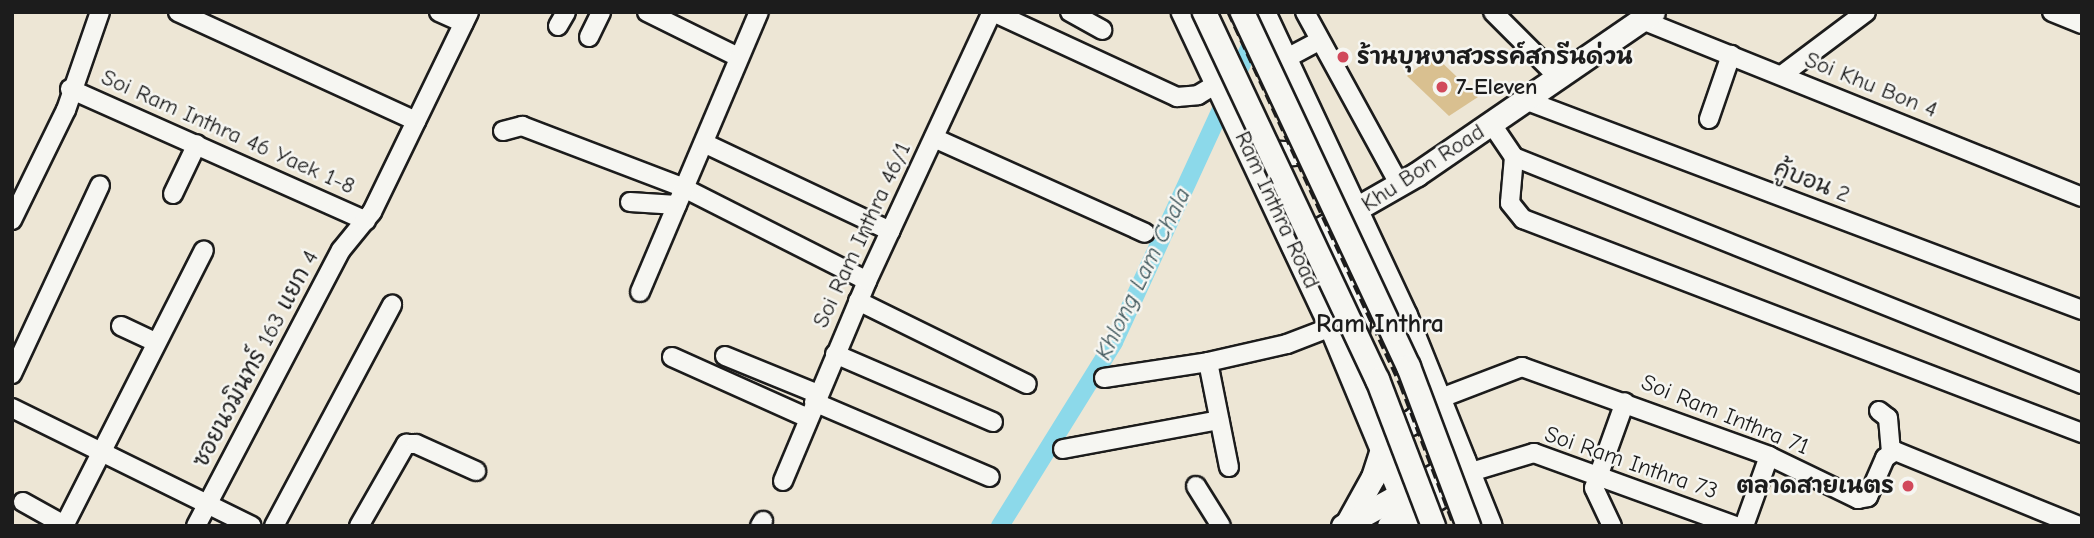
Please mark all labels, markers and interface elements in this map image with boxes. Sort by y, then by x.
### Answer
place label: ร้านบุหงาสวรรค์สกรีนด่วน [1357,43,1633,71]
street label: Soi Khu Bon 4 [1801,46,1941,124]
marker: ร้านบุหงาสวรรค์สกรีนด่วน [1335,49,1351,65]
street label: Soi Ram Inthra 46 Yaek 1-8 [97,64,359,200]
place label: 7-Eleven [1456,73,1537,101]
marker: 7-Eleven [1434,79,1450,95]
street label: Khu Bon Road [1356,118,1490,218]
street label: Ram Inthra Road [1228,127,1326,293]
street label: Soi Ram Inthra 46/1 [807,138,917,332]
street label: คู้บอน 2 [1770,155,1854,209]
water label: Khlong Lam Chala [1089,183,1197,365]
street label: ซอยนวมินทร์ 163 แยก 4 [187,246,325,472]
district label: Ram Inthra [1316,309,1444,341]
street label: Soi Ram Inthra 71 [1637,369,1813,461]
street label: Soi Ram Inthra 73 [1541,420,1721,506]
place label: ตลาดสายเนตร [1736,472,1894,500]
marker: ตลาดสายเนตร [1900,478,1916,494]

